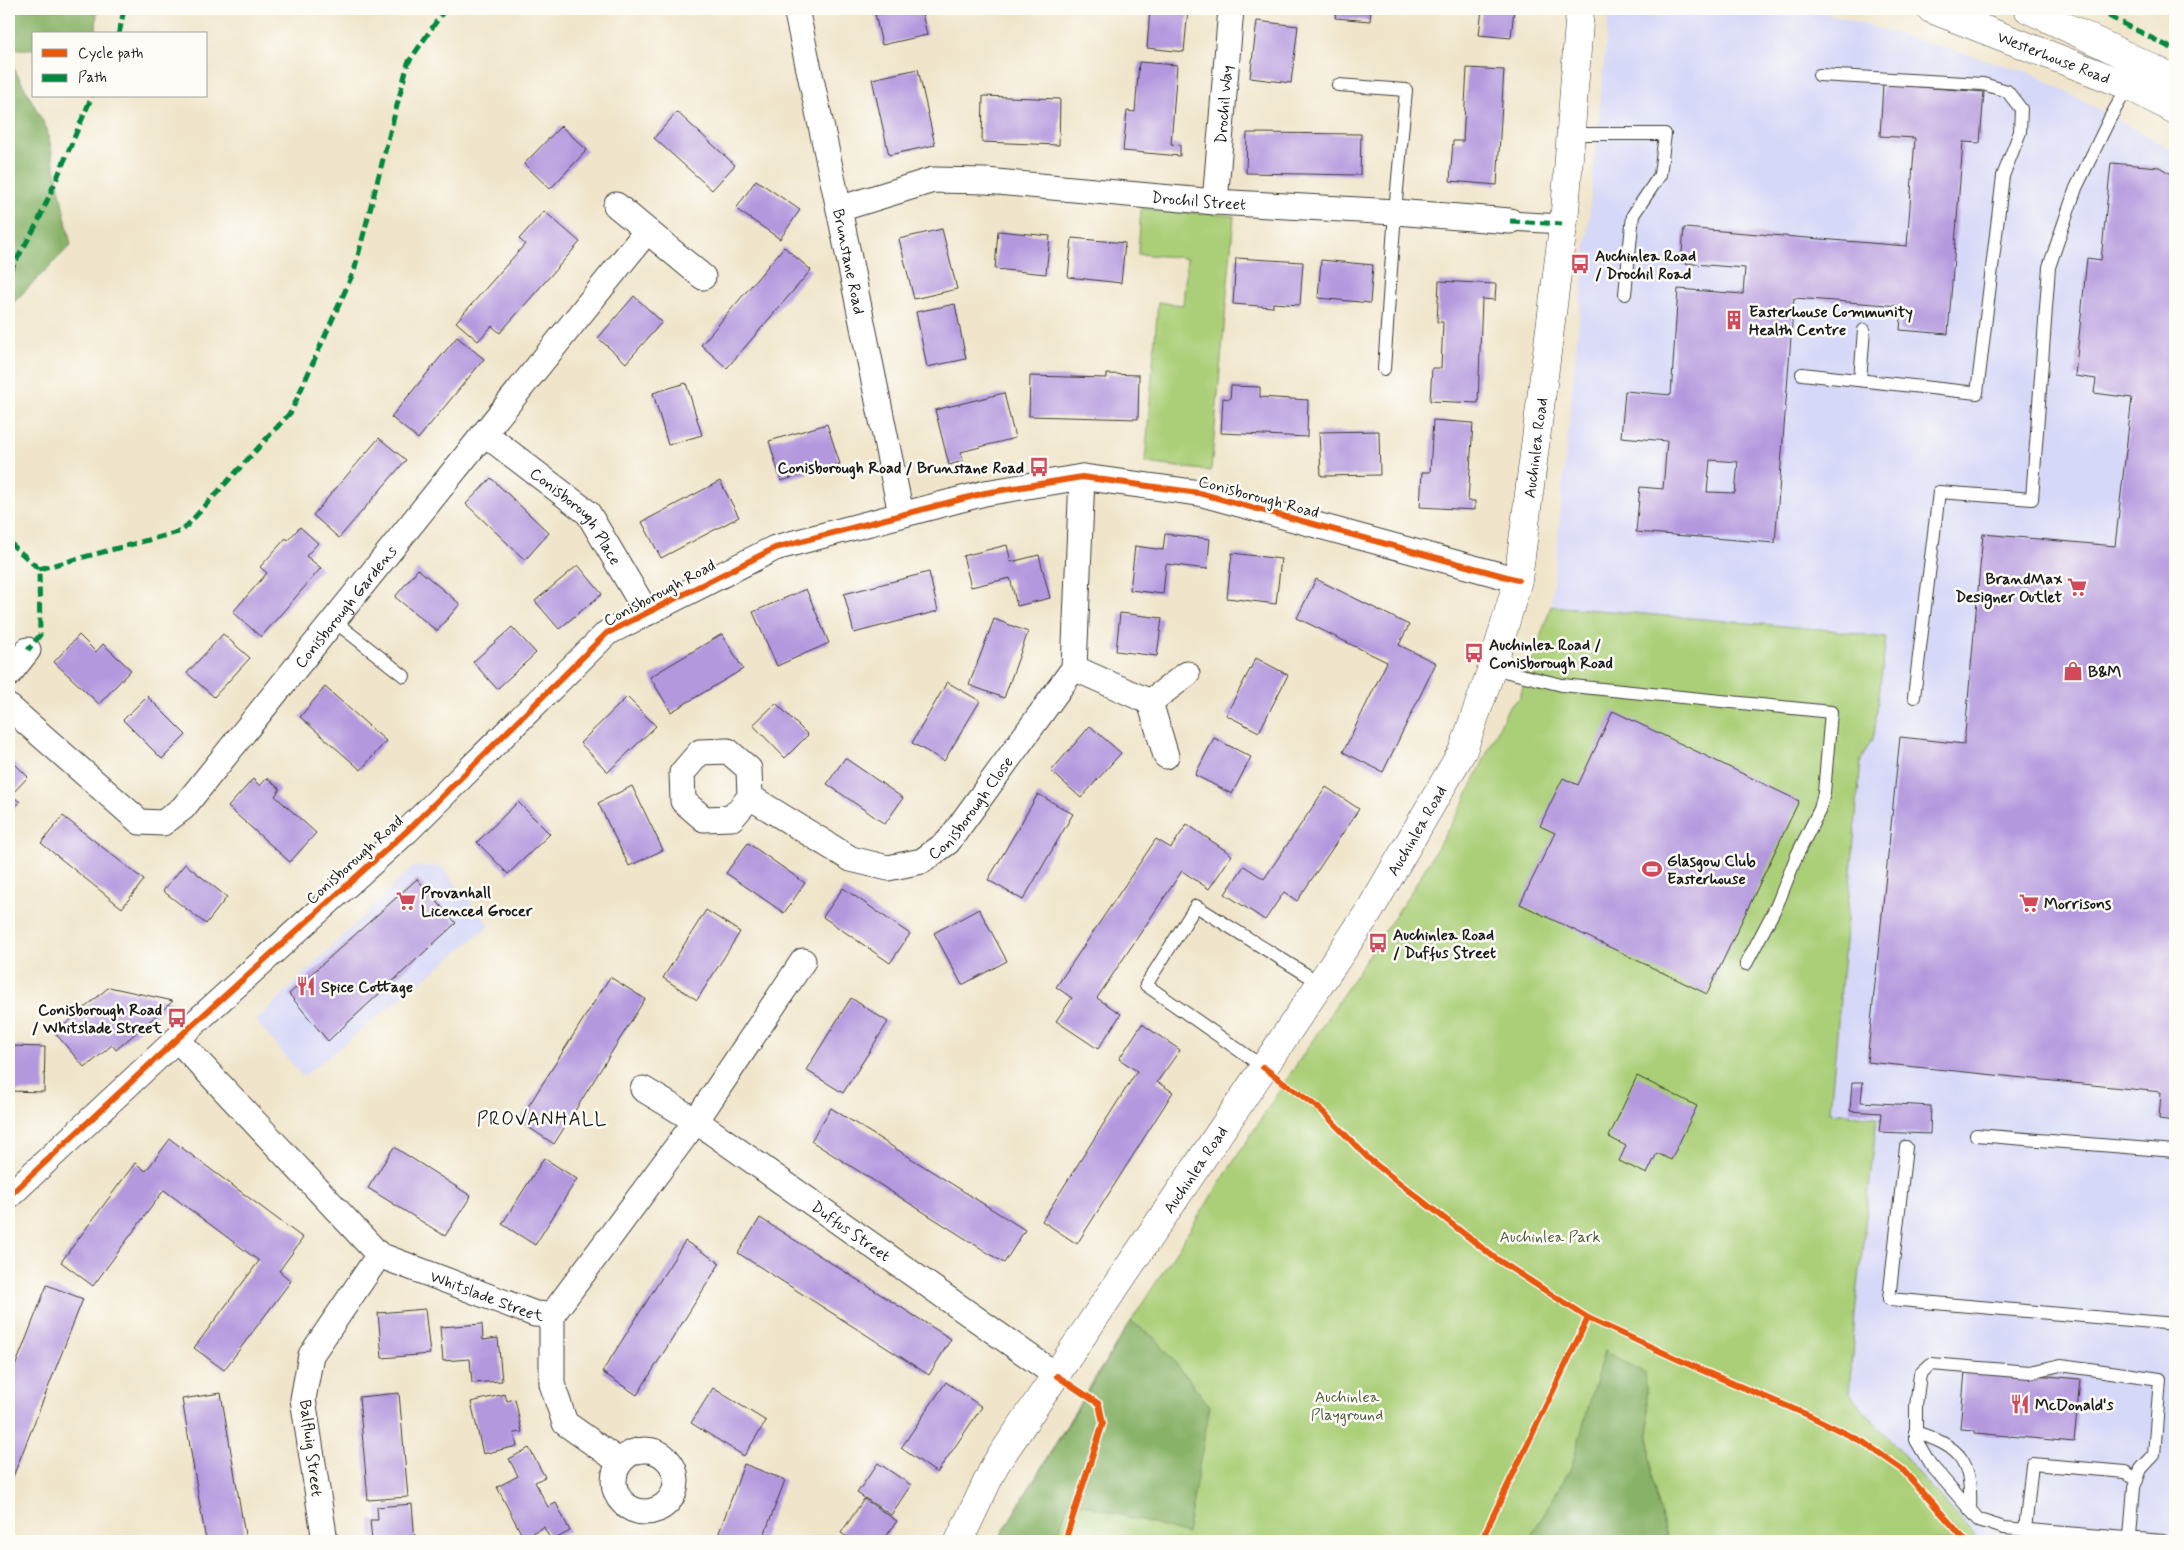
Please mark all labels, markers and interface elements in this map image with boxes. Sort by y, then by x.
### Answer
street label: Westerhouse Road [1994,27,2113,90]
legend [32,32,208,98]
text: Cycle path [78,44,143,64]
street label: Drochil Way [1211,64,1238,145]
text: Path [78,68,107,88]
street label: Drochil Street [1150,187,1246,216]
street label: Brunstane Road [827,207,869,316]
place label: Auchinlea Road / Drochil Road [1595,246,1696,285]
bus stop icon: Auchinlea Road / Drochil Road [1569,253,1591,275]
place label: Easterhouse Community Health Centre [1749,302,1913,341]
building icon: Easterhouse Community Health Centre [1723,309,1745,331]
street label: Auchinlea Road [1520,397,1553,499]
bus stop icon: Conisborough Road / Brunstane Road [1028,456,1050,478]
place label: Conisborough Road / Brunstane Road [777,458,1024,480]
street label: Conisborough Place [525,463,625,569]
street label: Conisborough Road [1196,471,1321,524]
street label: Conisborough Gardens [291,542,402,673]
street label: Conisborough Road [600,555,719,632]
place label: BrandMax Designer Outlet [1955,569,2062,610]
supermarket icon: BrandMax Designer Outlet [2066,576,2088,598]
place label: Auchinlea Road / Conisborough Road [1489,635,1613,675]
bus stop icon: Auchinlea Road / Conisborough Road [1463,642,1485,664]
shop icon: B&M [2062,660,2084,682]
place label: B&M [2088,662,2121,683]
street label: Conisborough Close [924,753,1019,865]
street label: Auchinlea Road [1383,782,1452,880]
street label: Conisborough Road [302,811,408,909]
place label: Glasgow Club Easterhouse [1667,851,1756,890]
sports icon: Glasgow Club Easterhouse [1641,858,1663,880]
place label: Provanhall Licenced Grocer [421,883,533,922]
supermarket icon: Provanhall Licenced Grocer [395,890,417,912]
supermarket icon: Morrisons [2018,892,2040,914]
place label: Morrisons [2044,894,2112,915]
place label: Auchinlea Road / Duffus Street [1393,925,1496,964]
bus stop icon: Auchinlea Road / Duffus Street [1367,932,1389,954]
restaurant icon: Spice Cottage [295,975,317,997]
place label: Spice Cottage [321,977,413,999]
place label: Conisborough Road / Whitslade Street [32,1000,163,1039]
bus stop icon: Conisborough Road / Whitslade Street [166,1007,188,1029]
district label: PROVANHALL [477,1107,607,1132]
street label: Auchinlea Road [1159,1122,1233,1218]
street label: Duffus Street [807,1197,894,1267]
park label: Auchinlea Park [1500,1227,1600,1248]
street label: Whitslade Street [427,1266,544,1326]
park label: Auchinlea Playground [1311,1387,1383,1426]
restaurant icon: McDonald's [2009,1393,2031,1415]
place label: McDonald's [2035,1395,2114,1416]
street label: Balfluig Street [294,1398,327,1498]

